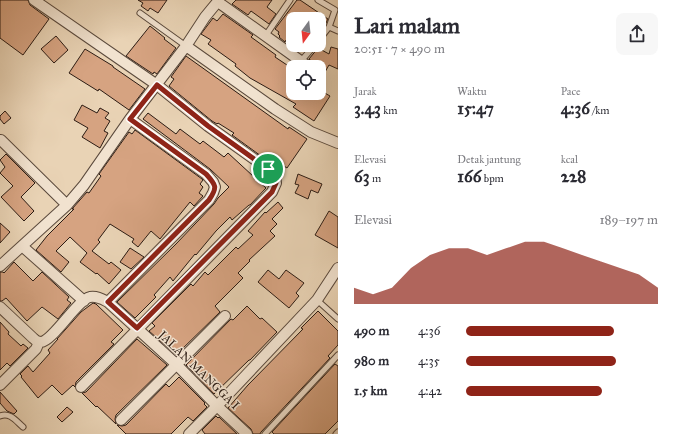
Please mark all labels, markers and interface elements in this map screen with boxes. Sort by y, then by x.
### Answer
north arrow [286,12,326,52]
map controls [286,12,326,100]
text: Lari malam [354,12,460,39]
button: share [616,13,658,55]
text: 20:51 · 7 × 490 m [354,41,445,57]
button: locate [286,60,326,100]
text: Jarak [354,85,377,98]
text: Waktu [457,85,487,98]
text: Pace [561,85,581,98]
text: 3.43 [354,98,381,119]
text: 15:47 [457,98,494,119]
text: 4:36 [561,98,590,119]
text: km [381,104,398,117]
text: /km [590,104,610,117]
pin [251,152,285,186]
text: Elevasi [354,153,386,166]
text: Detak jantung [457,153,521,166]
text: kcal [561,153,578,166]
icon: arrive [257,158,279,180]
text: 63 [354,166,370,187]
text: 166 [457,166,481,187]
text: 228 [561,166,586,187]
text: m [370,172,381,185]
text: bpm [481,172,504,185]
text: Elevasi [354,212,392,228]
text: 189–197 m [599,212,658,228]
text: 490 m [354,323,390,339]
text: 4:36 [418,323,440,339]
street label: JALAN MANGGA I [154,326,242,413]
text: 980 m [354,353,389,369]
text: 4:35 [418,353,440,369]
text: 1.5 km [354,383,387,399]
text: 4:42 [418,383,442,399]

